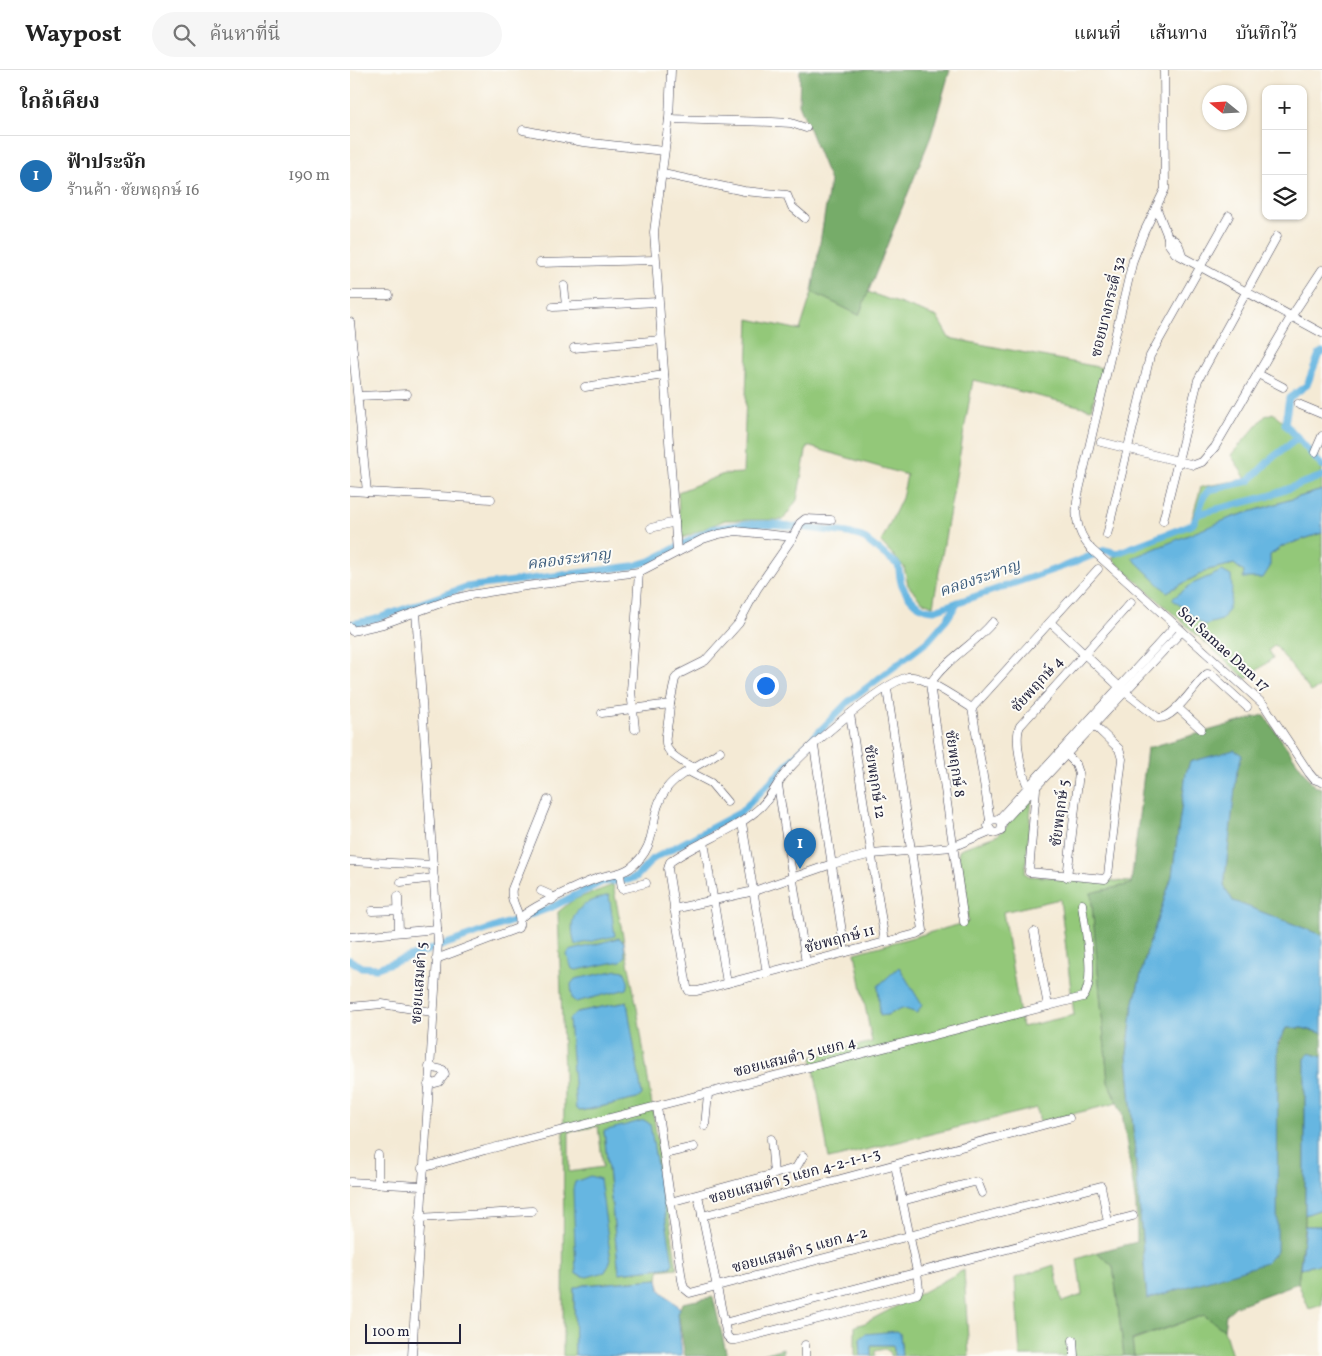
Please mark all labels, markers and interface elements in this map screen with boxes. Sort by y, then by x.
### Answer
search box [152,12,502,57]
text: Waypost [25,18,122,52]
icon: search [170,21,198,49]
text: ค้นหาที่นี่ [210,22,280,48]
text: แผนที่ [1074,22,1121,47]
text: เส้นทาง [1149,22,1208,47]
text: บันทึกไว้ [1236,22,1297,47]
north arrow [1202,85,1247,130]
map controls [1262,85,1307,220]
button: + [1262,85,1307,130]
text: ใกล้เคียง [20,88,100,117]
button: − [1262,130,1307,175]
text: ฟ้าประจัก [67,150,146,176]
text: 1 [33,165,39,187]
text: 190 m [288,165,330,187]
button: layers [1262,175,1307,220]
text: ร้านค้า · ชัยพฤกษ์ 16 [67,180,199,202]
street label: ซอยบางกระดี่ 32 [1084,254,1132,360]
water label: คลองระหาญ [526,544,613,576]
water label: คลองระหาญ [936,555,1025,603]
street label: Soi Samae Dam 17 [1172,603,1274,697]
street label: ชัยพฤกษ์ 4 [1006,652,1069,718]
your location [753,673,779,699]
street label: ชัยพฤกษ์ 8 [939,729,970,799]
street label: ชัยพฤกษ์ 12 [858,744,891,820]
street label: ชัยพฤกษ์ 5 [1045,778,1076,848]
pin: 1 [784,828,816,869]
street label: ชัยพฤกษ์ 11 [802,920,877,959]
street label: ซอยแสมดำ 5 [407,941,433,1025]
street label: ซอยแสมดำ 5 แยก 4 [732,1033,859,1083]
street label: ซอยแสมดำ 5 แยก 4-2-1-1-3 [707,1144,883,1210]
street label: ซอยแสมดำ 5 แยก 4-2 [730,1223,870,1279]
scale bar [365,1321,461,1344]
text: 100 m [372,1323,410,1342]

